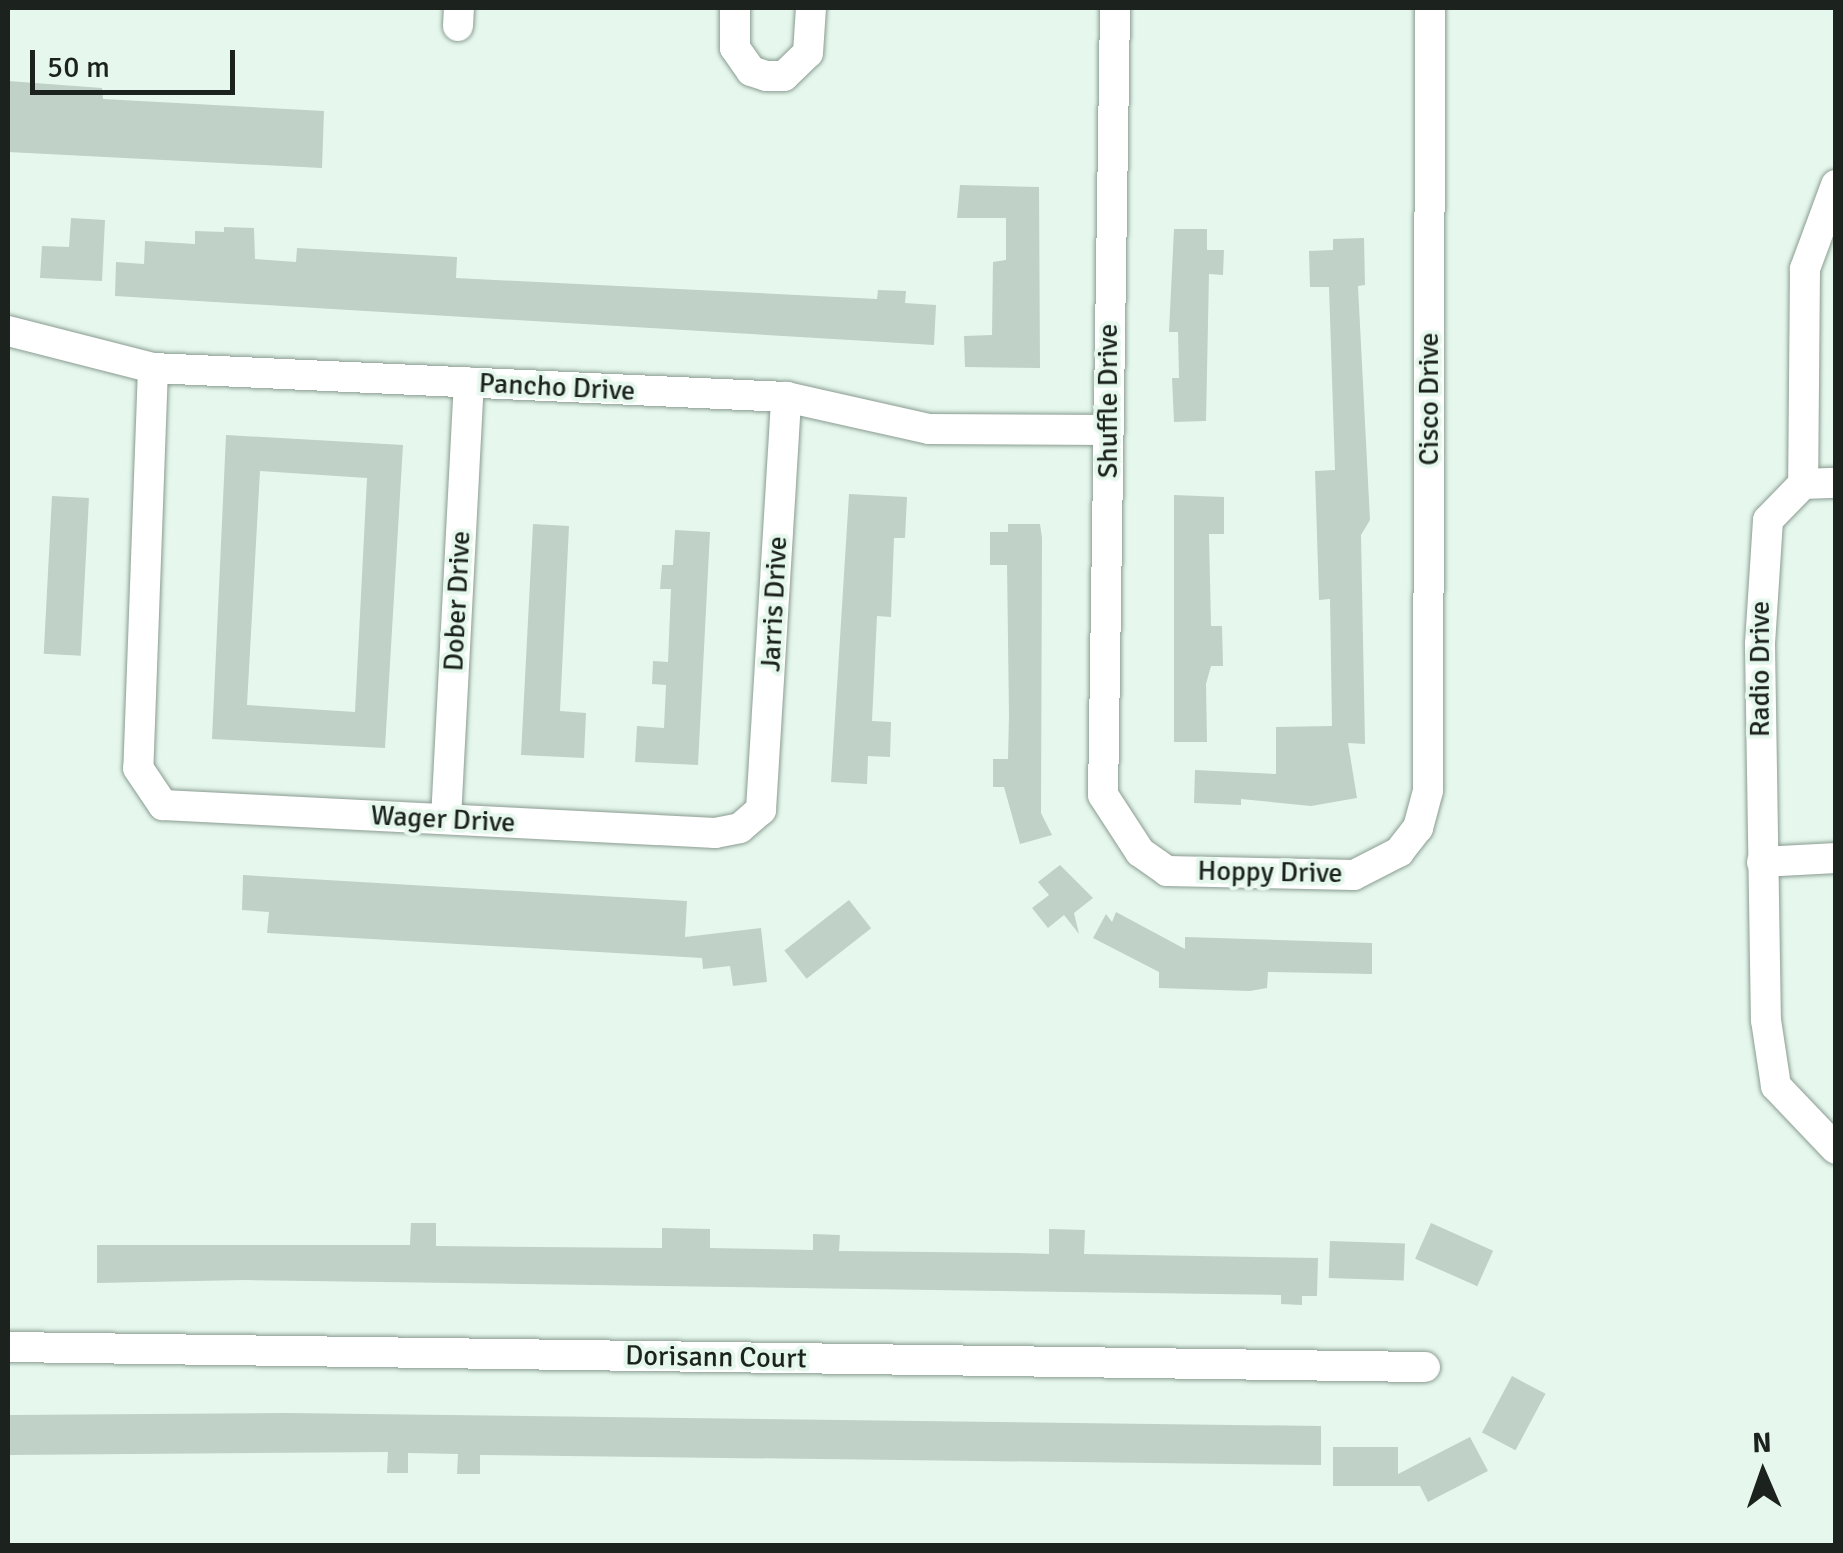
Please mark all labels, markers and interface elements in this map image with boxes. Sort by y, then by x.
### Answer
scale bar [35,30,240,92]
text: 50 m [47,49,110,86]
street label: Shuffle Drive [1091,324,1125,478]
street label: Cisco Drive [1412,332,1446,466]
street label: Pancho Drive [478,366,636,408]
street label: Dober Drive [437,530,477,672]
street label: Jarris Drive [754,535,794,673]
street label: Radio Drive [1743,601,1777,737]
street label: Wager Drive [370,798,516,840]
street label: Hoppy Drive [1197,854,1343,890]
street label: Dorisann Court [625,1339,807,1375]
north arrow [1713,1423,1813,1523]
text: N [1752,1426,1772,1460]

